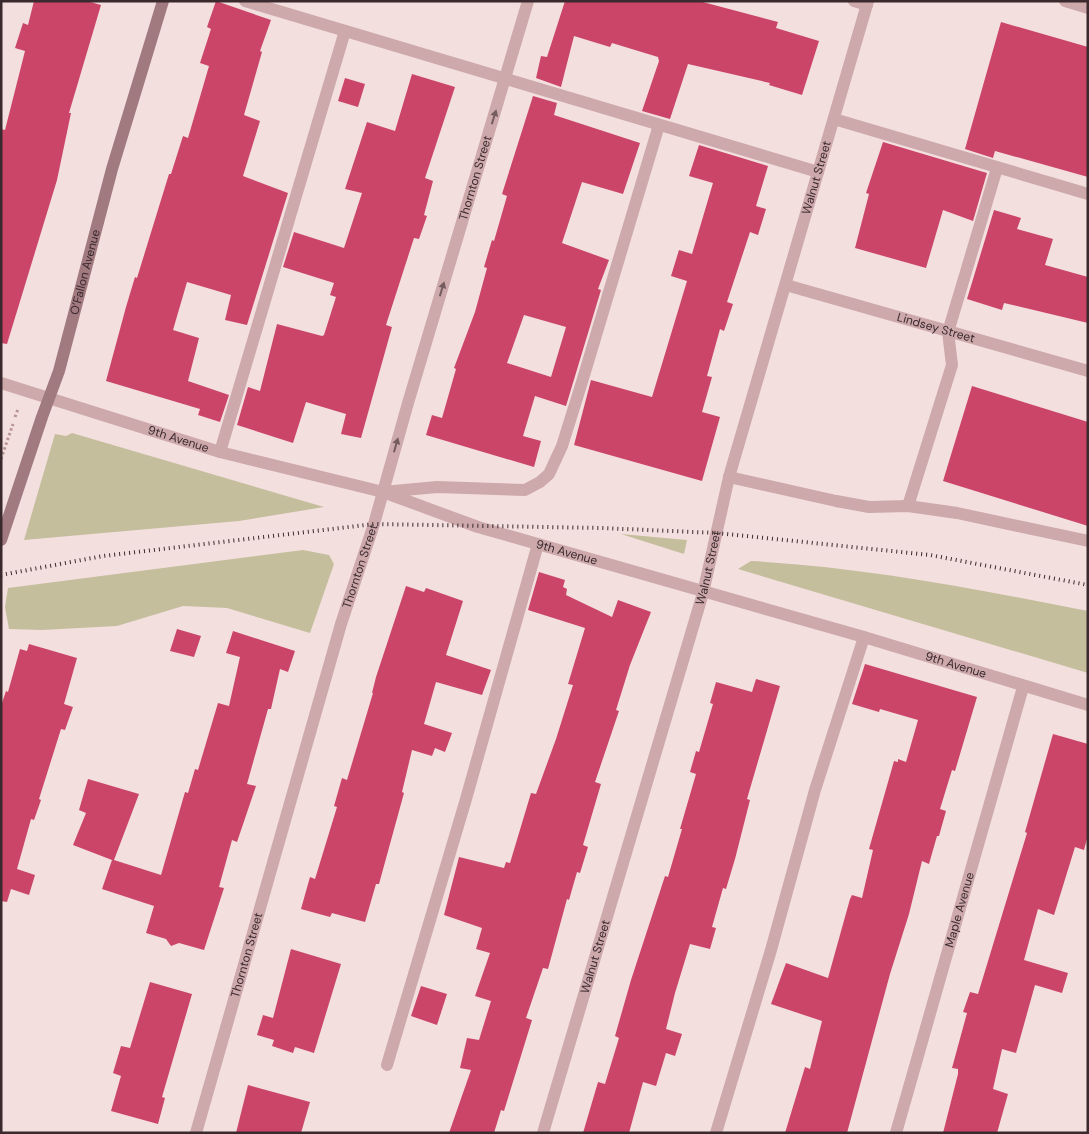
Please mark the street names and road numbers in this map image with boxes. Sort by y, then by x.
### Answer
street label: Thornton Street [455,133,495,222]
street label: Walnut Street [798,139,835,216]
street label: O’Fallon Avenue [66,227,104,317]
street label: Lindsey Street [895,309,977,346]
street label: 9th Avenue [146,422,211,456]
street label: Thornton Street [339,522,382,611]
street label: Walnut Street [692,529,725,607]
street label: 9th Avenue [534,536,600,569]
street label: 9th Avenue [923,648,989,682]
street label: Maple Avenue [941,870,978,949]
street label: Thornton Street [227,910,267,1000]
street label: Walnut Street [577,918,614,995]

